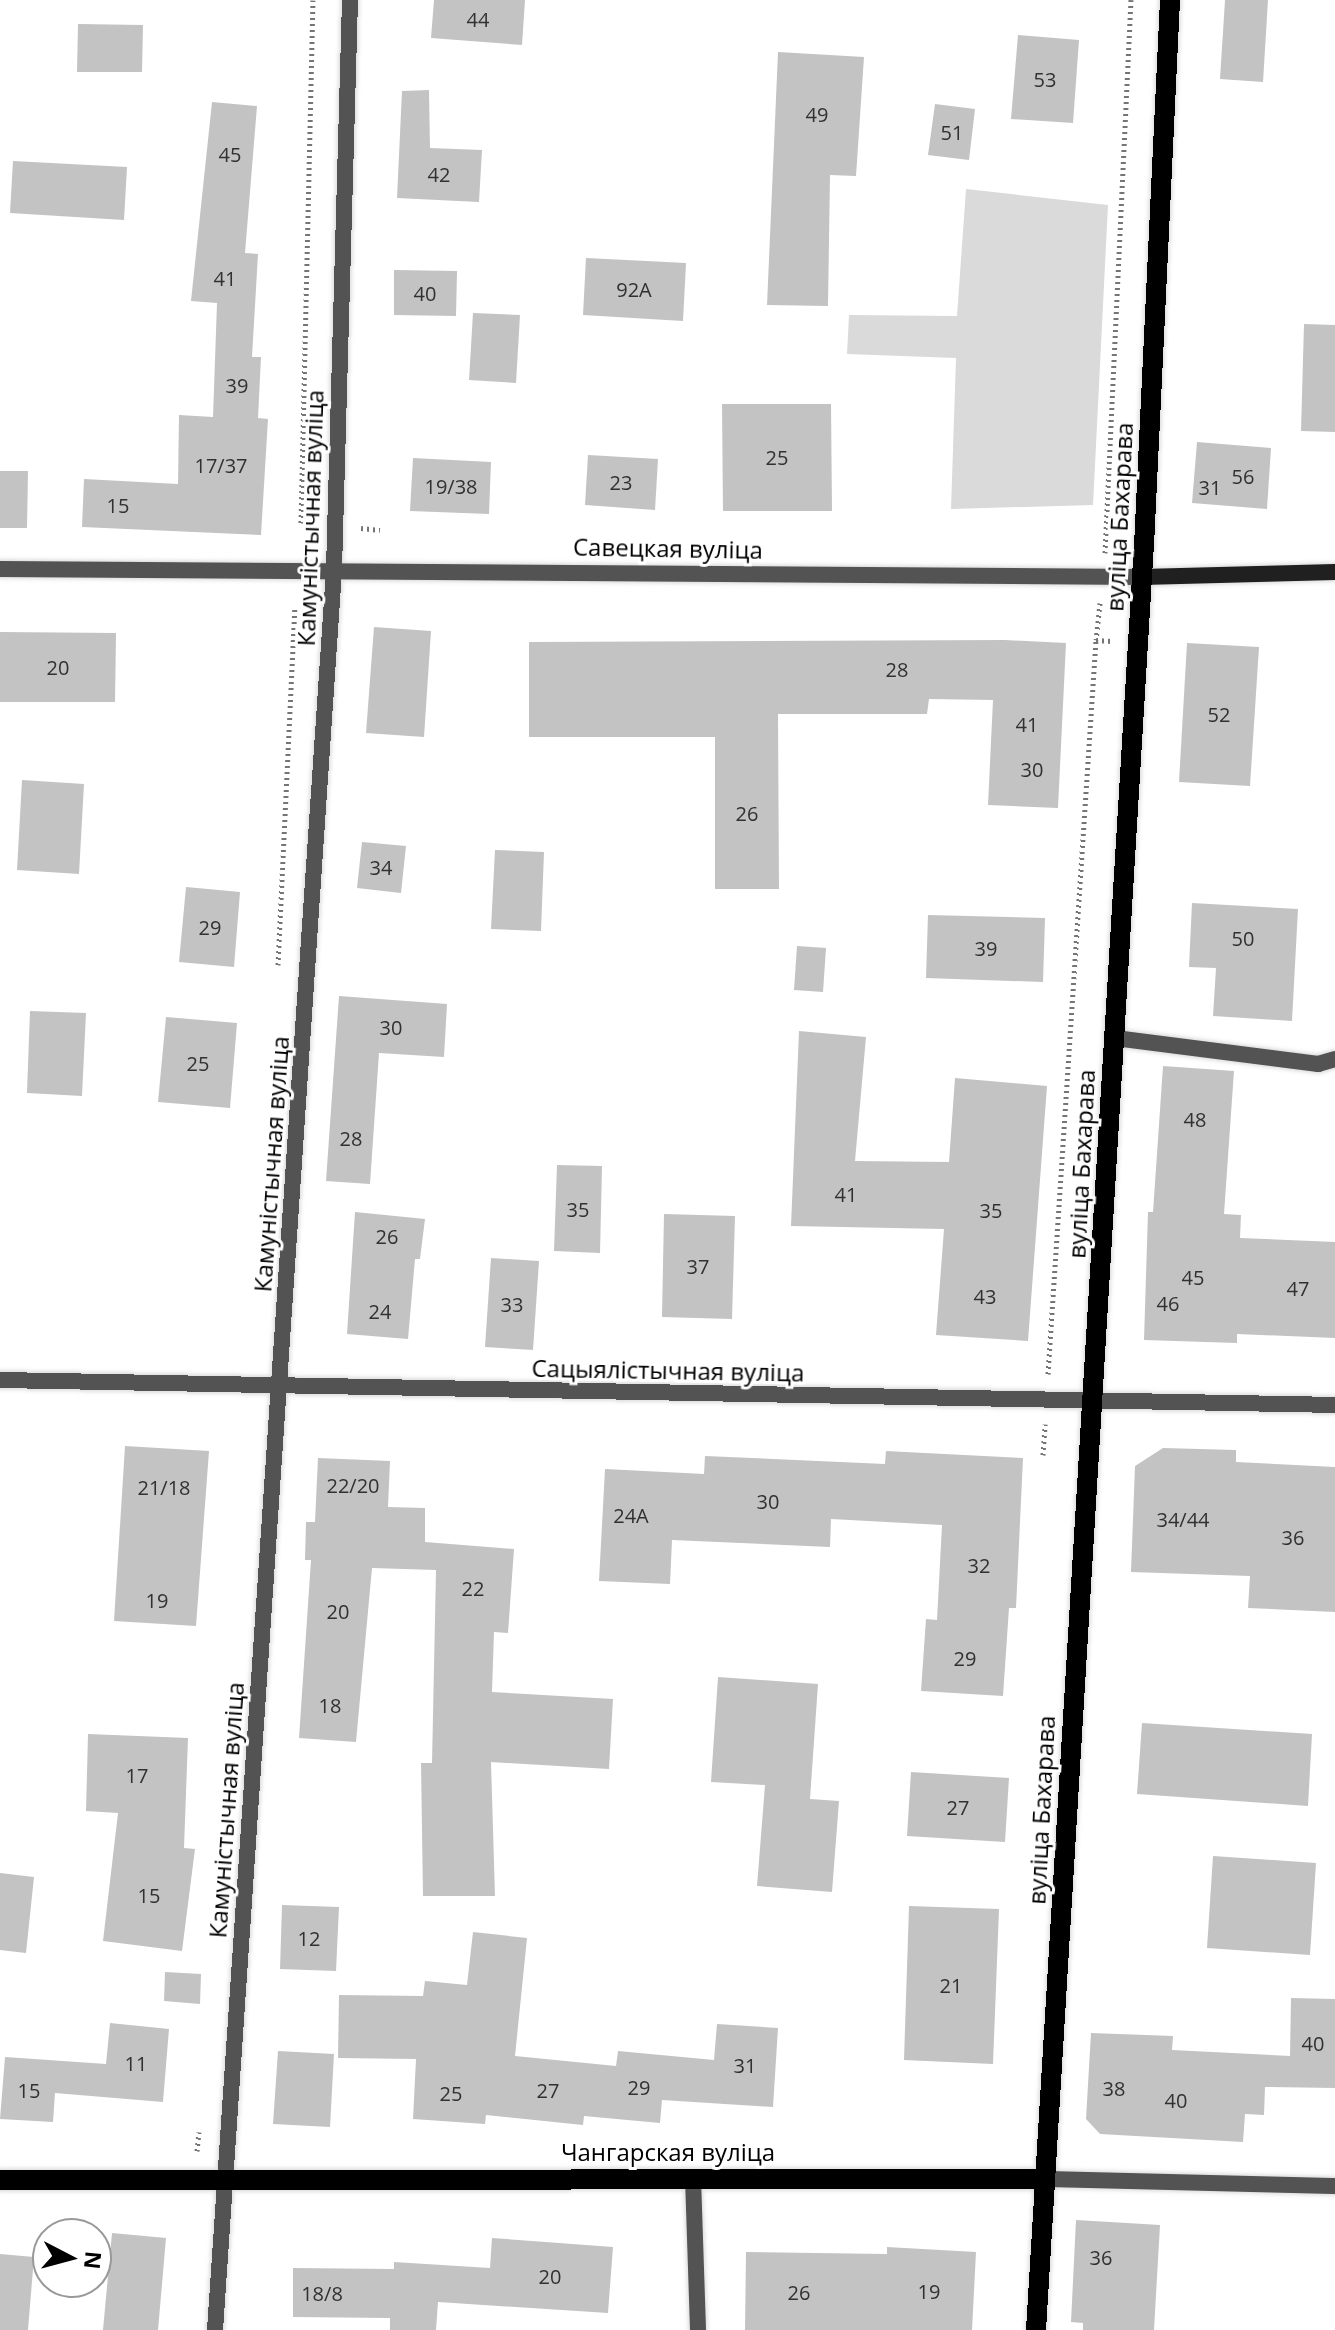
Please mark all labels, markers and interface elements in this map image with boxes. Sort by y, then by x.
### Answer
house number: 44 [467,7,489,31]
house number: 53 [1034,67,1056,91]
house number: 49 [806,102,828,126]
house number: 51 [941,120,963,144]
house number: 45 [219,142,241,166]
house number: 42 [428,162,450,186]
house number: 41 [214,266,236,290]
house number: 92А [616,277,652,301]
house number: 40 [414,281,436,305]
house number: 39 [226,373,248,397]
street label: Камуністычная вуліца [291,389,329,647]
street label: вуліца Бахарава [1100,422,1138,612]
house number: 25 [766,445,788,469]
house number: 17/37 [194,453,248,477]
house number: 56 [1232,464,1254,488]
house number: 23 [610,470,632,494]
house number: 19/38 [424,474,478,498]
house number: 31 [1199,475,1221,499]
house number: 15 [107,493,129,517]
street label: Савецкая вуліца [573,532,763,564]
house number: 20 [47,655,69,679]
house number: 28 [886,657,908,681]
house number: 52 [1208,702,1230,726]
house number: 41 [1016,712,1038,736]
house number: 30 [1021,757,1043,781]
house number: 26 [736,801,758,825]
house number: 34 [370,855,392,879]
house number: 29 [199,915,221,939]
house number: 50 [1232,926,1254,950]
house number: 39 [975,936,997,960]
house number: 30 [380,1015,402,1039]
street label: Камуністычная вуліца [248,1035,294,1293]
house number: 25 [187,1051,209,1075]
street label: вуліца Бахарава [1062,1069,1100,1259]
house number: 48 [1184,1107,1206,1131]
house number: 28 [340,1126,362,1150]
house number: 41 [835,1182,857,1206]
house number: 35 [567,1197,589,1221]
house number: 35 [980,1198,1002,1222]
house number: 26 [376,1224,398,1248]
house number: 37 [687,1254,709,1278]
house number: 45 [1182,1265,1204,1289]
house number: 47 [1287,1276,1309,1300]
house number: 43 [974,1284,996,1308]
house number: 46 [1157,1291,1179,1315]
house number: 33 [501,1292,523,1316]
house number: 24 [369,1299,391,1323]
street label: Сацыялістычная вуліца [531,1353,805,1387]
house number: 22/20 [326,1473,380,1497]
house number: 21/18 [137,1475,191,1499]
house number: 30 [757,1489,779,1513]
house number: 24А [613,1503,649,1527]
house number: 34/44 [1156,1507,1210,1531]
house number: 36 [1282,1525,1304,1549]
house number: 32 [968,1553,990,1577]
house number: 22 [462,1576,484,1600]
house number: 19 [146,1588,168,1612]
house number: 20 [327,1599,349,1623]
house number: 29 [954,1646,976,1670]
street label: Камуністычная вуліца [203,1681,249,1939]
house number: 18 [319,1693,341,1717]
street label: вуліца Бахарава [1022,1715,1060,1905]
house number: 17 [126,1763,148,1787]
house number: 27 [947,1795,969,1819]
house number: 15 [138,1883,160,1907]
house number: 12 [298,1926,320,1950]
house number: 21 [940,1973,962,1997]
house number: 40 [1302,2031,1324,2055]
house number: 11 [125,2051,147,2075]
house number: 31 [734,2053,756,2077]
house number: 29 [628,2075,650,2099]
house number: 38 [1103,2076,1125,2100]
house number: 15 [18,2078,40,2102]
house number: 27 [537,2078,559,2102]
house number: 25 [440,2081,462,2105]
house number: 40 [1165,2088,1187,2112]
street label: Чангарская вуліца [561,2138,775,2166]
north arrow [32,2218,112,2298]
house number: 36 [1090,2245,1112,2269]
text: N [78,2250,110,2271]
house number: 20 [539,2264,561,2288]
house number: 19 [918,2279,940,2303]
house number: 26 [788,2280,810,2304]
house number: 18/8 [301,2281,343,2305]

